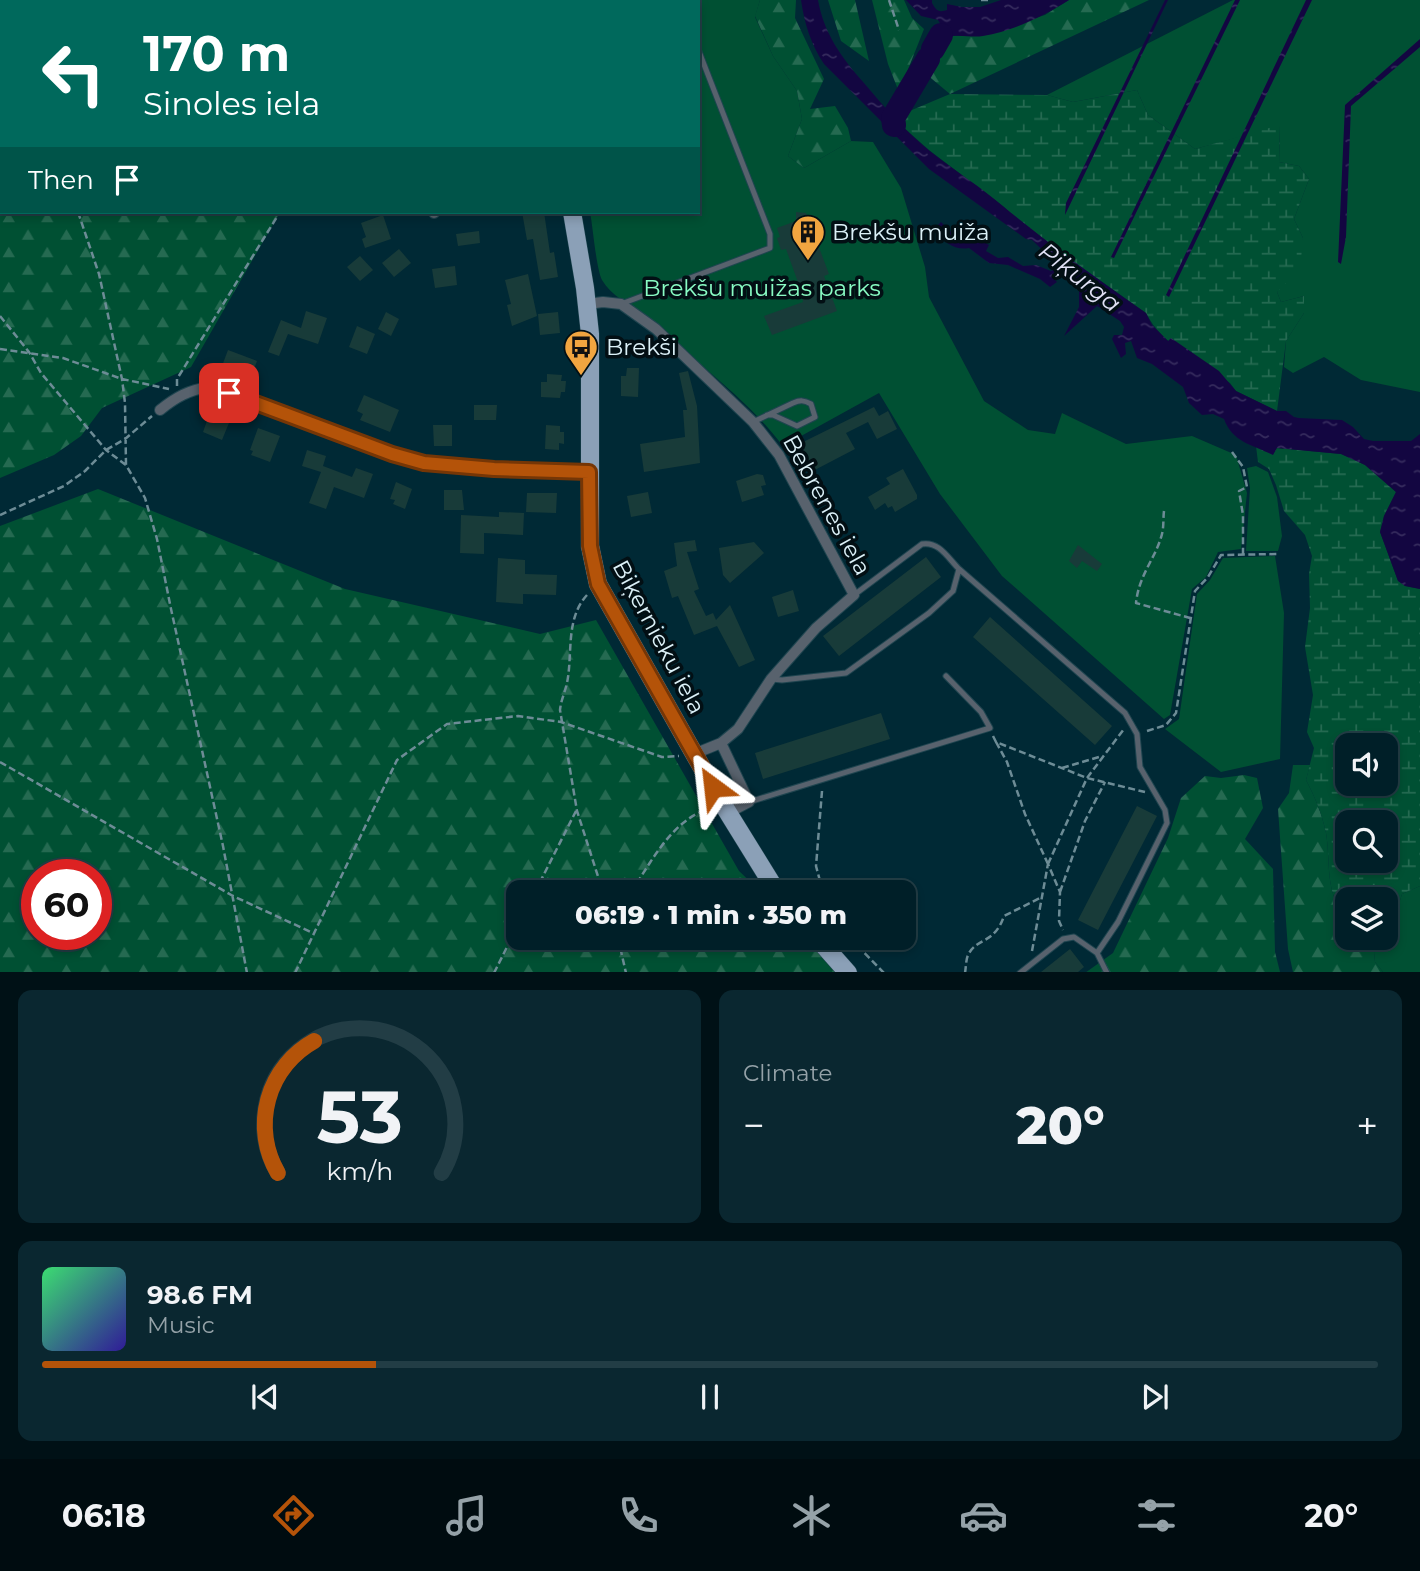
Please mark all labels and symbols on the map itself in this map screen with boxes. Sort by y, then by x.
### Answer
building icon: Brekšu muiža [789,213,827,262]
place label: Brekšu muiža [832,218,990,246]
water label: Piķurga [1033,236,1127,319]
park label: Brekšu muižas parks [643,274,881,302]
bus stop icon: Brekši [562,328,600,377]
place label: Brekši [606,333,677,361]
pin [199,363,259,423]
street label: Bebrenes iela [777,430,877,580]
street label: Biķernieku iela [607,555,711,719]
position arrow [676,750,750,824]
speed limit sign: 60 [21,859,112,950]

